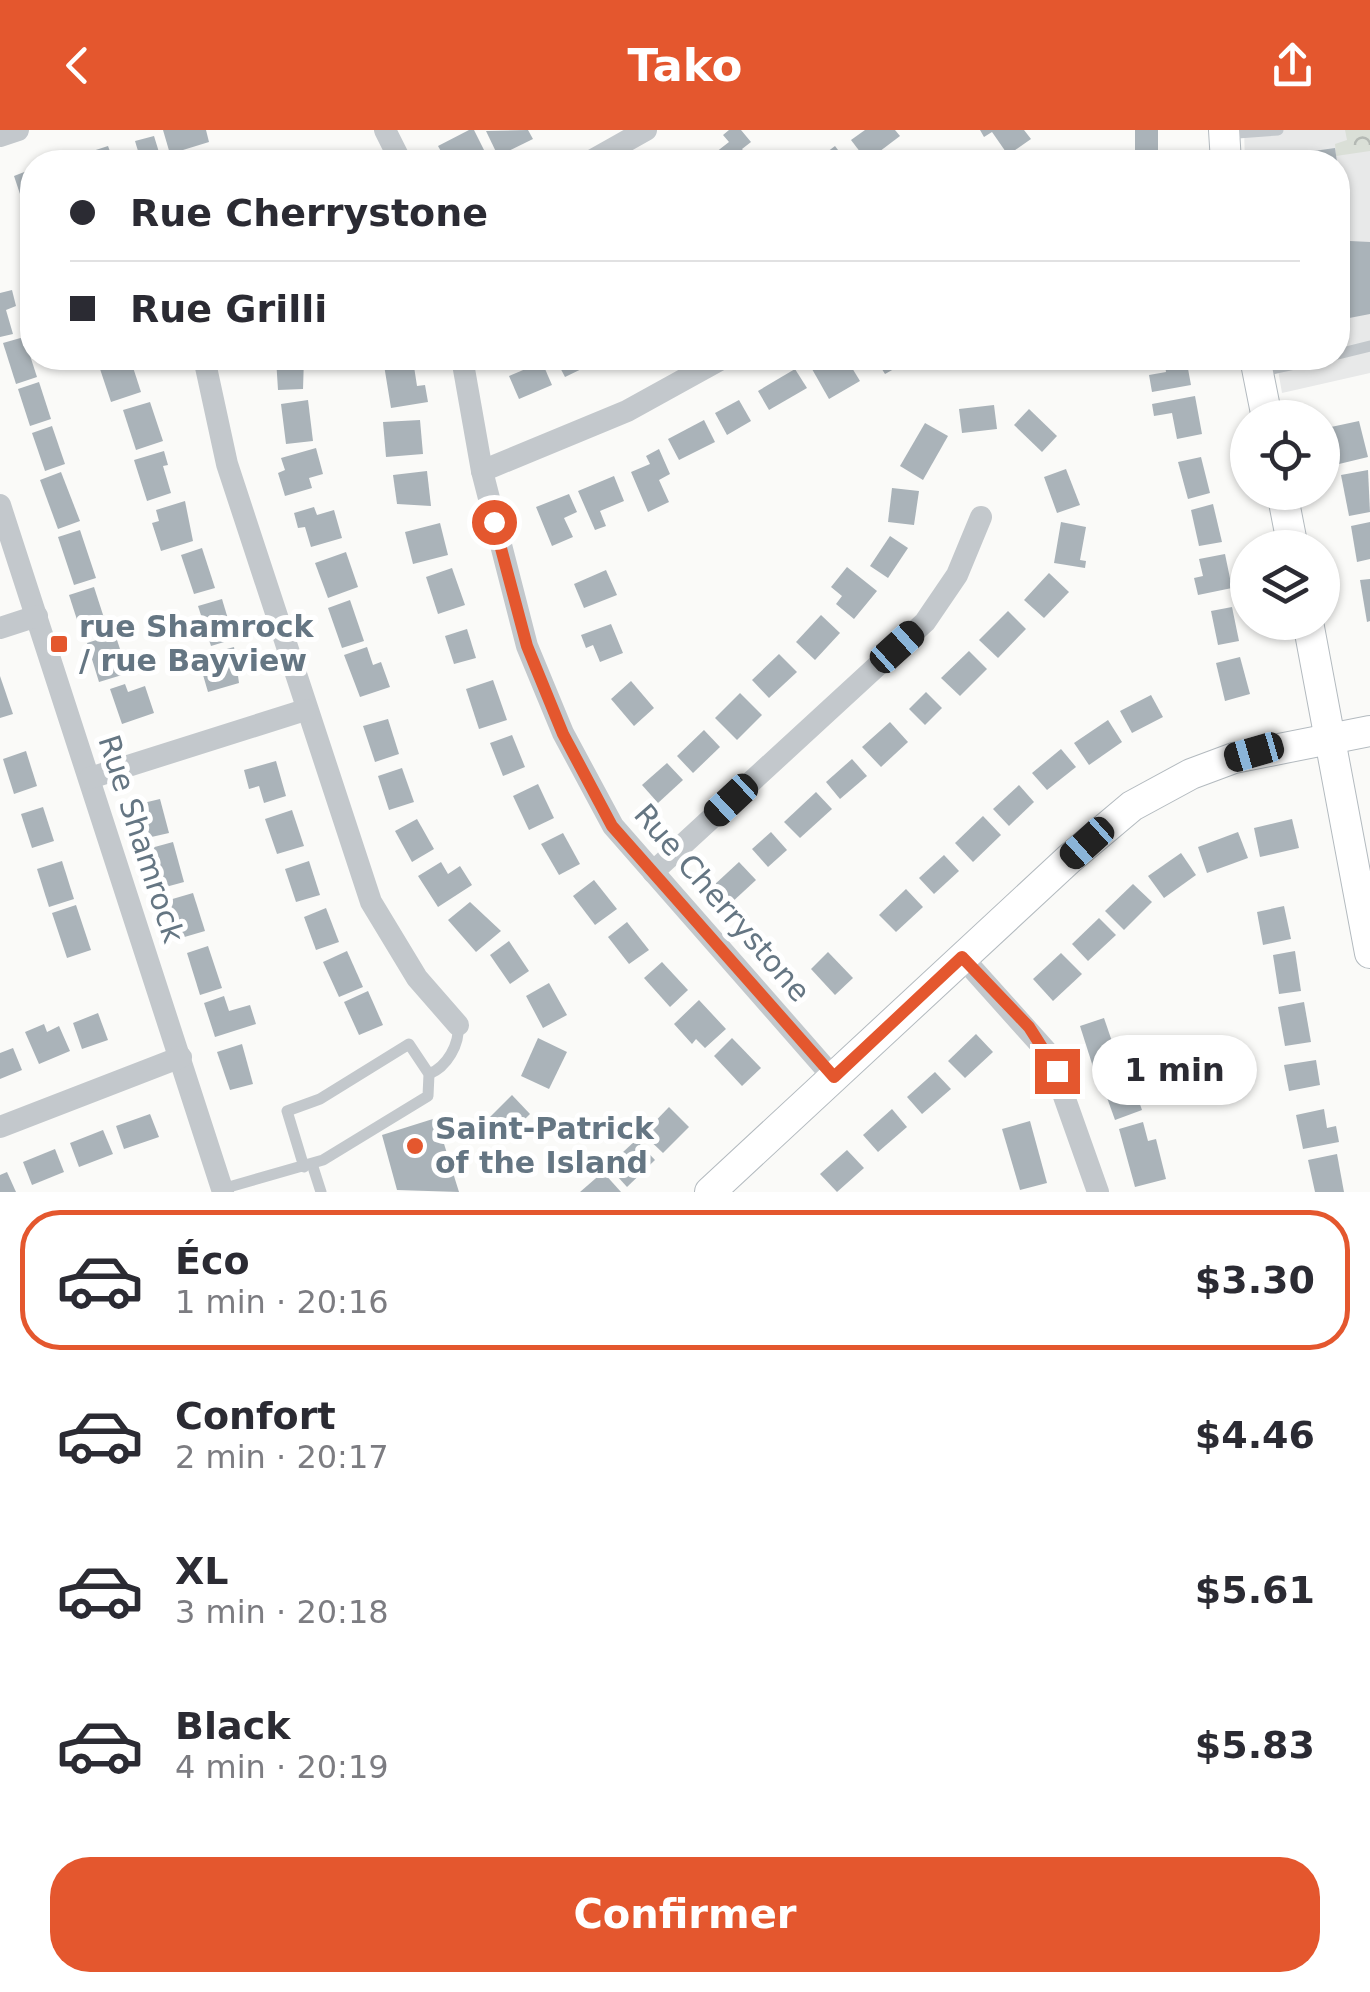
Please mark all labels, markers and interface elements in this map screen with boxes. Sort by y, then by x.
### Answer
icon: back [50,38,105,93]
icon: share [1265,38,1320,93]
text: Tako [628,39,742,92]
text: Rue Cherrystone [130,191,488,235]
text: Rue Grilli [130,287,327,331]
map controls [1230,400,1340,640]
button: locate [1230,400,1340,510]
route start [472,500,517,545]
button: layers [1230,530,1340,640]
place label: rue Shamrock / rue Bayview [79,609,315,678]
car [865,616,929,678]
marker: rue Shamrock / rue Bayview [48,633,70,655]
car [1221,729,1287,775]
street label: Rue Shamrock [91,731,192,948]
car [699,769,763,831]
street label: Rue Cherrystone [627,797,818,1009]
car [1055,812,1119,874]
callout: 1 min [1092,1036,1257,1106]
route end [1035,1049,1080,1094]
text: 1 min [1124,1051,1225,1089]
place label: Saint-Patrick of the Island [435,1111,655,1180]
marker: Saint-Patrick of the Island [404,1135,426,1157]
icon: car [55,1235,145,1325]
text: Éco [175,1239,250,1283]
text: $3.30 [1195,1258,1315,1302]
text: 1 min · 20:16 [175,1283,389,1321]
icon: car [55,1390,145,1480]
text: Confort [175,1394,336,1438]
text: $4.46 [1195,1413,1315,1457]
text: 2 min · 20:17 [175,1438,389,1476]
icon: car [55,1545,145,1635]
text: XL [175,1549,229,1593]
text: $5.61 [1195,1568,1315,1612]
text: 3 min · 20:18 [175,1593,389,1631]
icon: car [55,1700,145,1790]
text: Black [175,1704,290,1748]
text: $5.83 [1195,1723,1315,1767]
text: 4 min · 20:19 [175,1748,389,1786]
button: Confirmer [50,1857,1320,1972]

